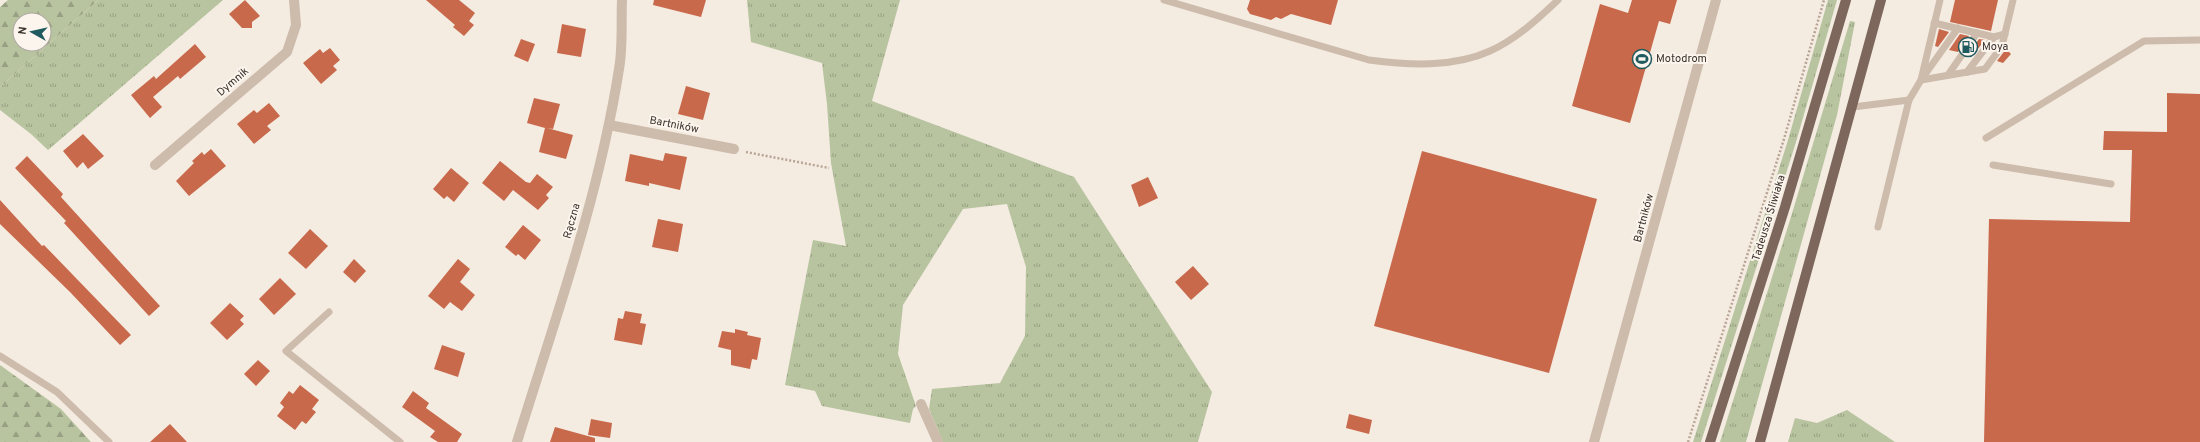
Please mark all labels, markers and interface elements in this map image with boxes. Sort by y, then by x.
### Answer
north arrow [12,12,52,52]
text: N [16,26,31,36]
fuel station icon: Moya [1957,36,1979,58]
place label: Moya [1982,40,2009,54]
sports icon: Motodrom [1631,48,1653,70]
place label: Motodrom [1656,52,1707,66]
street label: Dymnik [214,64,252,100]
street label: Bartników [648,113,700,137]
street label: Tadeusza Śliwiaka [1748,173,1789,263]
street label: Bartników [1631,192,1657,244]
street label: Rączna [560,201,584,240]

